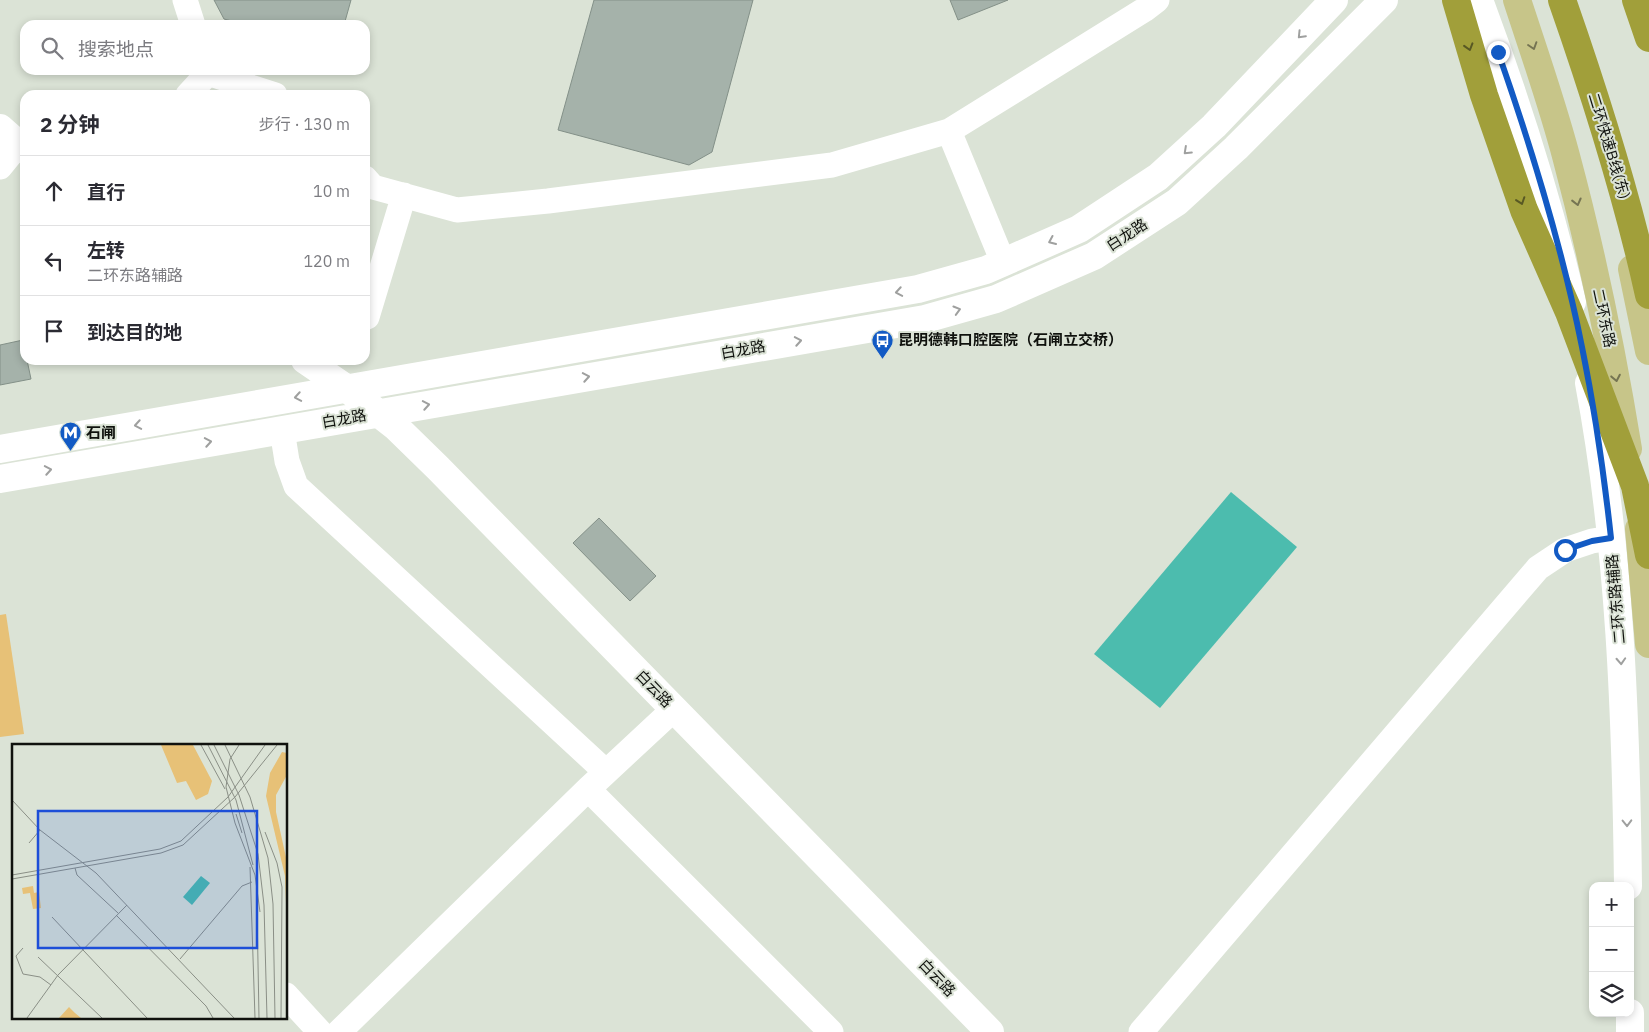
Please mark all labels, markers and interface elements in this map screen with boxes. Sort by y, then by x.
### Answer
search box [20,20,370,75]
one-way arrow [1297,29,1306,38]
icon: search [38,34,66,62]
text: 搜索地点 [78,37,154,61]
route end [1487,41,1510,64]
one-way arrow [1464,42,1474,50]
one-way arrow [1527,42,1537,50]
street label: 二环快速B线(东) [1584,91,1635,201]
text: 2 分钟 [40,110,100,138]
text: 步行 · 130 m [259,114,350,134]
one-way arrow [1183,145,1192,154]
icon: ahead [40,177,68,205]
text: 直行 [87,180,125,204]
text: 10 m [313,181,350,201]
one-way arrow [1515,196,1525,205]
one-way arrow [1572,198,1582,206]
street label: 白龙路 [1103,214,1151,255]
one-way arrow [1048,234,1057,245]
text: 左转 [87,238,125,262]
icon: left [40,247,68,275]
text: 120 m [303,251,350,271]
text: 二环东路辅路 [87,265,183,285]
one-way arrow [894,286,903,296]
street label: 二环东路 [1589,287,1620,349]
one-way arrow [953,305,961,315]
icon: arrive [40,317,68,345]
text: 到达目的地 [87,320,182,344]
bus stop icon: 昆明德韩口腔医院（石闸立交桥） [870,328,894,359]
place label: 昆明德韩口腔医院（石闸立交桥） [898,330,1123,349]
street label: 白龙路 [719,336,767,363]
one-way arrow [794,336,802,346]
one-way arrow [582,373,591,383]
one-way arrow [1611,374,1621,383]
one-way arrow [293,391,302,401]
one-way arrow [422,400,430,410]
street label: 白龙路 [320,405,368,432]
one-way arrow [133,419,142,429]
metro station icon: 石闸 [58,421,82,452]
place label: 石闸 [86,423,116,442]
one-way arrow [204,438,212,448]
one-way arrow [44,466,52,476]
route start [1554,539,1577,562]
street label: 二环东路辅路 [1602,553,1629,645]
one-way arrow [1616,657,1627,665]
street label: 白云路 [632,666,677,711]
inset map [12,744,288,1020]
one-way arrow [1622,820,1632,827]
map controls [1589,882,1634,1017]
button: + [1589,882,1634,927]
button: − [1589,927,1634,972]
street label: 白云路 [915,955,960,1000]
button: layers [1589,972,1634,1017]

